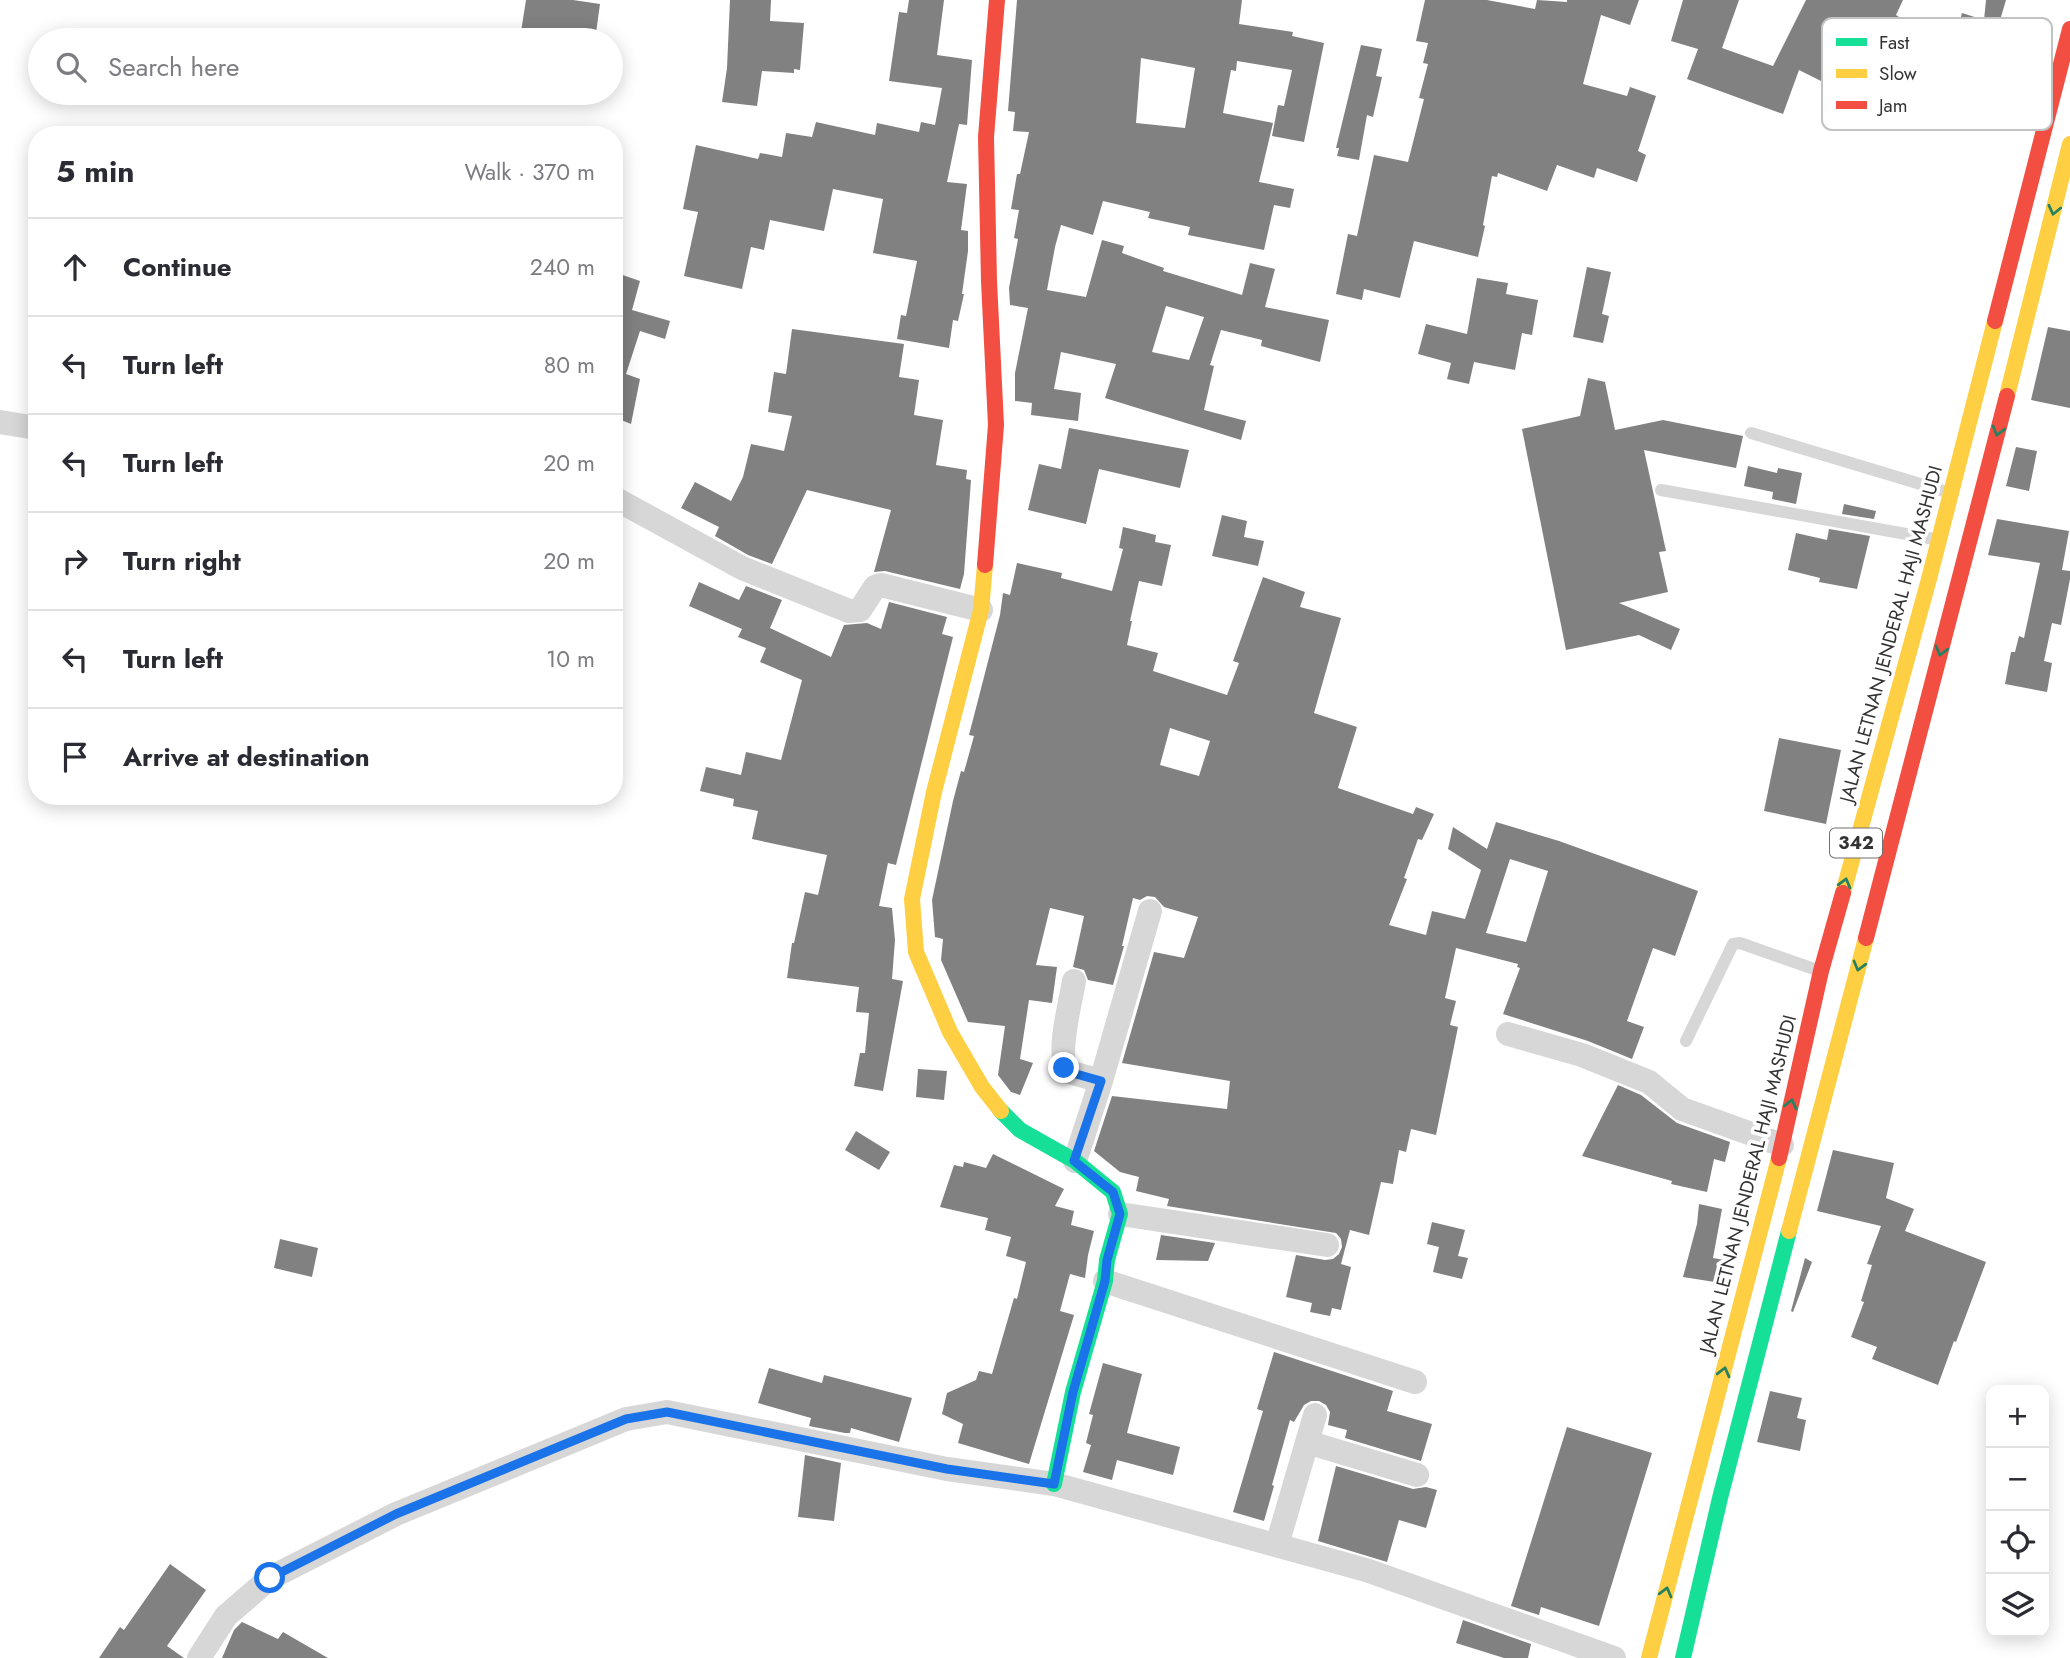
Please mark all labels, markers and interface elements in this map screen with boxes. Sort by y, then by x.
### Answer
legend [1822,18,2052,130]
search box [28,28,623,105]
text: Fast [1879,29,1910,56]
icon: search [52,48,90,86]
text: Search here [108,48,240,86]
text: Slow [1879,60,1917,87]
text: Jam [1876,92,1908,119]
text: 5 min [56,150,134,193]
text: Walk · 370 m [464,155,595,189]
one-way arrow [2048,204,2063,216]
icon: ahead [56,248,94,286]
text: Continue [123,248,232,286]
text: 240 m [530,250,595,284]
icon: left [56,346,94,384]
text: Turn left [123,346,223,384]
text: 80 m [544,348,595,382]
one-way arrow [1992,425,2006,437]
icon: left [56,444,94,482]
text: Turn left [123,444,223,482]
text: 20 m [543,446,595,480]
street label: JALAN LETNAN JENDERAL HAJI MASHUDI [1832,463,1949,808]
icon: right [56,542,94,580]
text: Turn right [123,542,241,580]
text: 20 m [543,544,595,578]
icon: left [56,640,94,678]
text: Turn left [123,640,223,678]
text: 10 m [546,642,595,676]
one-way arrow [1935,645,1949,657]
icon: arrive [56,738,94,776]
text: Arrive at destination [123,738,370,776]
road number: 342 [1830,828,1882,858]
one-way arrow [1837,877,1852,889]
one-way arrow [1853,960,1867,972]
street label: JALAN LETNAN JENDERAL HAJI MASHUDI [1692,1012,1803,1359]
route end [1048,1052,1079,1083]
one-way arrow [1783,1098,1798,1110]
one-way arrow [1716,1366,1730,1378]
map controls [1986,1385,2049,1637]
button: + [1986,1385,2049,1448]
button: − [1986,1448,2049,1511]
button: locate [1986,1511,2049,1574]
route start [254,1562,285,1593]
button: layers [1986,1574,2049,1637]
one-way arrow [1658,1586,1672,1598]

